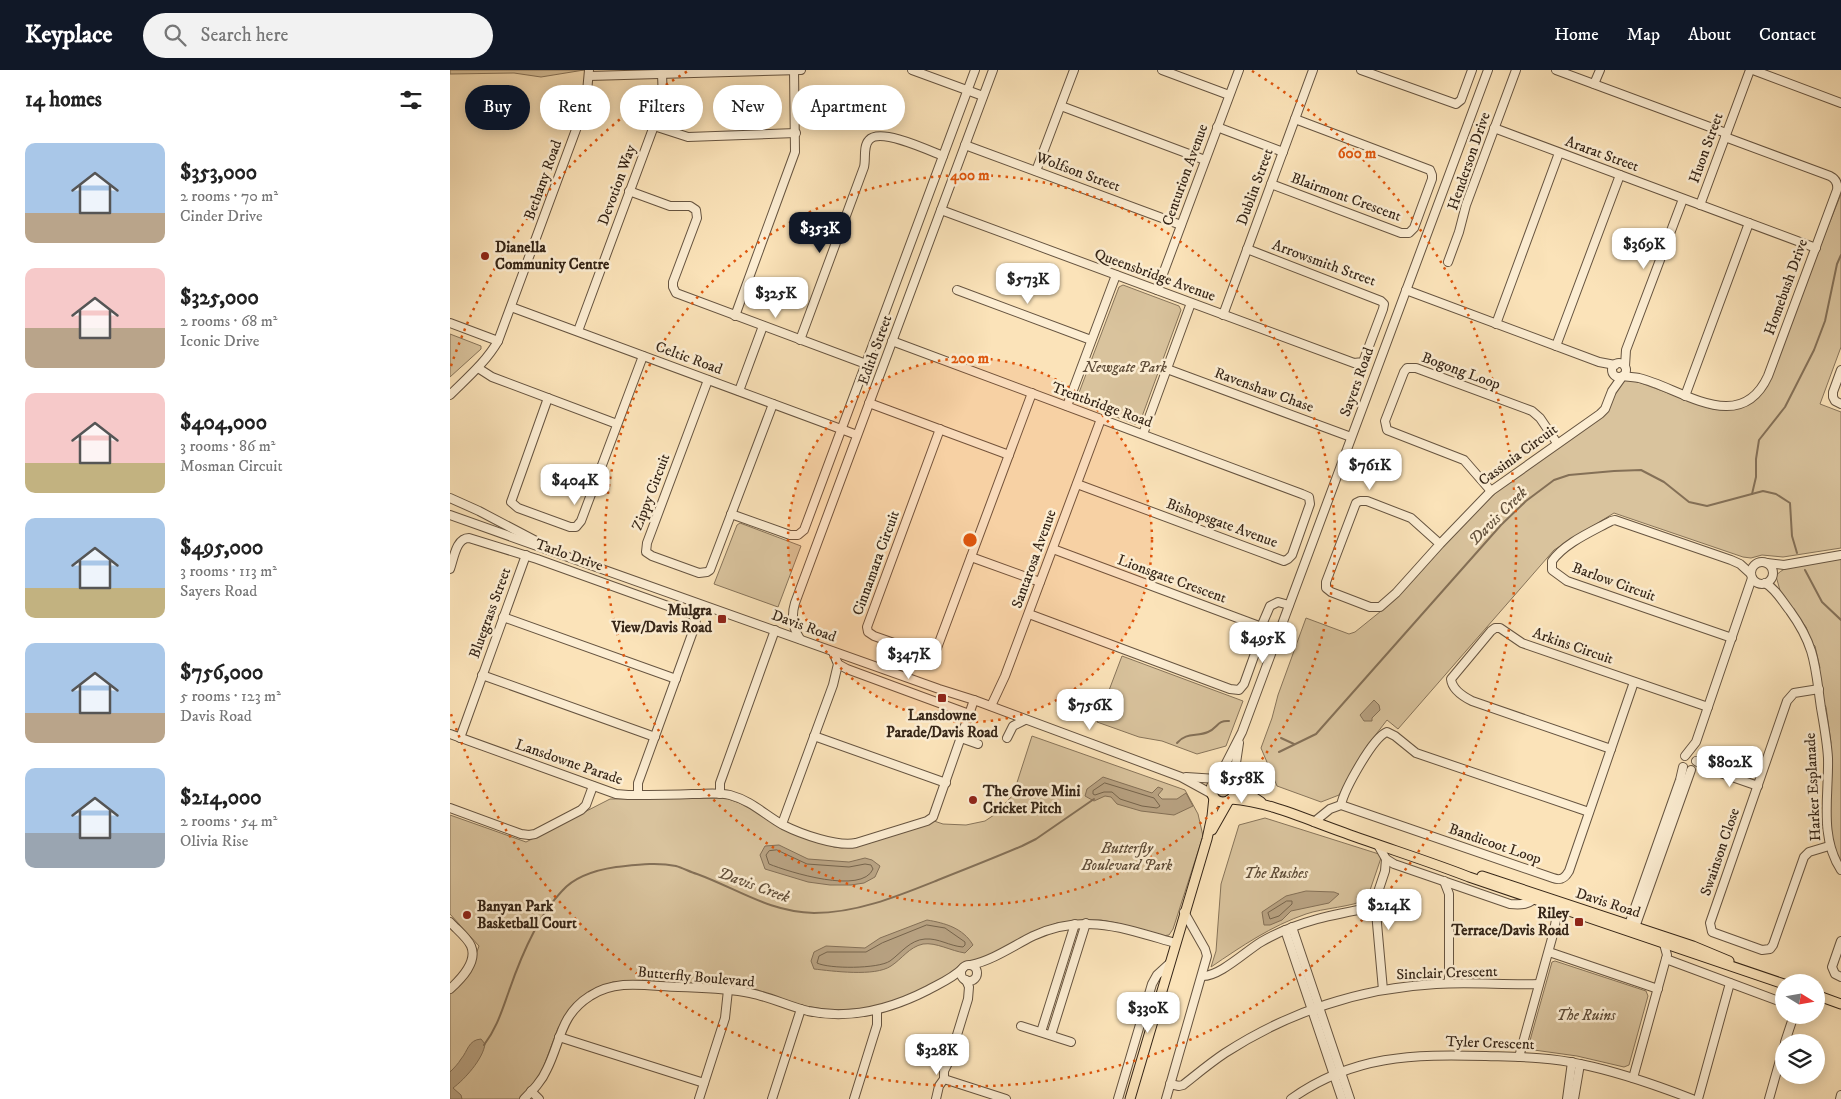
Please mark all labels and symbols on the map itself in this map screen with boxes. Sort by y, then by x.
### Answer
street label: Henderson Drive [1443,109,1495,213]
street label: Huon Street [1685,110,1728,186]
street label: Centurion Avenue [1158,121,1212,229]
street label: Ararat Street [1563,132,1642,176]
street label: Bethany Road [520,137,566,223]
street label: Devotion Way [594,141,641,228]
text: 600 m [1338,144,1377,163]
street label: Dublin Street [1232,146,1278,228]
street label: Wolfson Street [1032,148,1123,196]
text: 400 m [949,166,990,185]
street label: Blairmont Crescent [1288,168,1404,226]
pin: $353K [785,212,855,254]
pin: $369K [1609,228,1679,270]
street label: Arrowsmith Street [1270,235,1379,291]
street label: Homebush Drive [1760,236,1812,338]
place label: Dianella Community Centre [495,238,610,274]
street label: Queensbridge Avenue [1092,244,1218,306]
marker: Dianella Community Centre [479,250,491,262]
pin: $573K [993,262,1063,305]
pin: $325K [741,276,811,319]
street label: Edith Street [854,312,897,388]
street label: Celtic Road [653,337,726,379]
street label: Sayers Road [1336,344,1378,419]
street label: Bogong Loop [1419,348,1504,394]
text: 200 m [951,349,990,368]
park label: Newgate Park [1082,358,1168,377]
street label: Ravenshaw Chase [1212,363,1316,417]
street label: Trentbridge Road [1049,378,1155,432]
street label: Cassinia Circuit [1475,420,1561,490]
pin: $761K [1335,448,1405,491]
street label: Zippy Circuit [628,451,674,533]
pin: $404K [540,464,610,506]
water label: Davis Creek [1464,482,1532,550]
street label: Bishopsgate Avenue [1164,494,1280,552]
street label: Santarosa Avenue [1007,507,1061,611]
street label: Cinnamara Circuit [848,508,904,618]
centre of rings [961,531,979,549]
street label: Tarlo Drive [533,535,605,575]
street label: Lionsgate Crescent [1115,550,1229,608]
street label: Barlow Circuit [1570,558,1659,606]
street label: Bluegrass Street [465,565,515,661]
place label: Mulgra View/Davis Road [611,601,713,637]
street label: Davis Road [769,606,839,647]
marker: Mulgra View/Davis Road [716,613,728,625]
pin: $495K [1228,622,1298,664]
street label: Arkins Circuit [1530,623,1616,669]
pin: $347K [874,638,944,680]
pin: $756K [1055,688,1125,731]
marker: Lansdowne Parade/Davis Road [936,692,948,704]
place label: Lansdowne Parade/Davis Road [886,706,999,742]
street label: Harker Esplanade [1801,732,1825,842]
street label: Lansdowne Parade [513,735,625,789]
pin: $802K [1695,746,1765,788]
pin: $558K [1207,762,1277,804]
place label: The Grove Mini Cricket Pitch [982,782,1080,818]
marker: The Grove Mini Cricket Pitch [967,794,979,806]
street label: Swainson Close [1696,806,1744,898]
street label: Bandicoot Loop [1446,819,1544,869]
park label: Butterfly Boulevard Park [1081,839,1173,875]
water label: Davis Creek [715,863,793,907]
park label: The Rushes [1244,864,1308,883]
street label: Davis Road [1573,884,1643,923]
pin: $214K [1354,888,1424,931]
place label: Banyan Park Basketball Court [477,897,577,933]
place label: Riley Terrace/Davis Road [1450,904,1570,940]
marker: Banyan Park Basketball Court [461,909,473,921]
marker: Riley Terrace/Davis Road [1573,916,1585,928]
street label: Butterfly Boulevard [637,962,756,992]
street label: Sinclair Crescent [1396,962,1498,984]
north arrow [1775,974,1825,1024]
pin: $330K [1113,992,1183,1034]
park label: The Ruins [1556,1006,1616,1025]
street label: Tyler Crescent [1445,1032,1535,1054]
pin: $328K [902,1034,972,1076]

